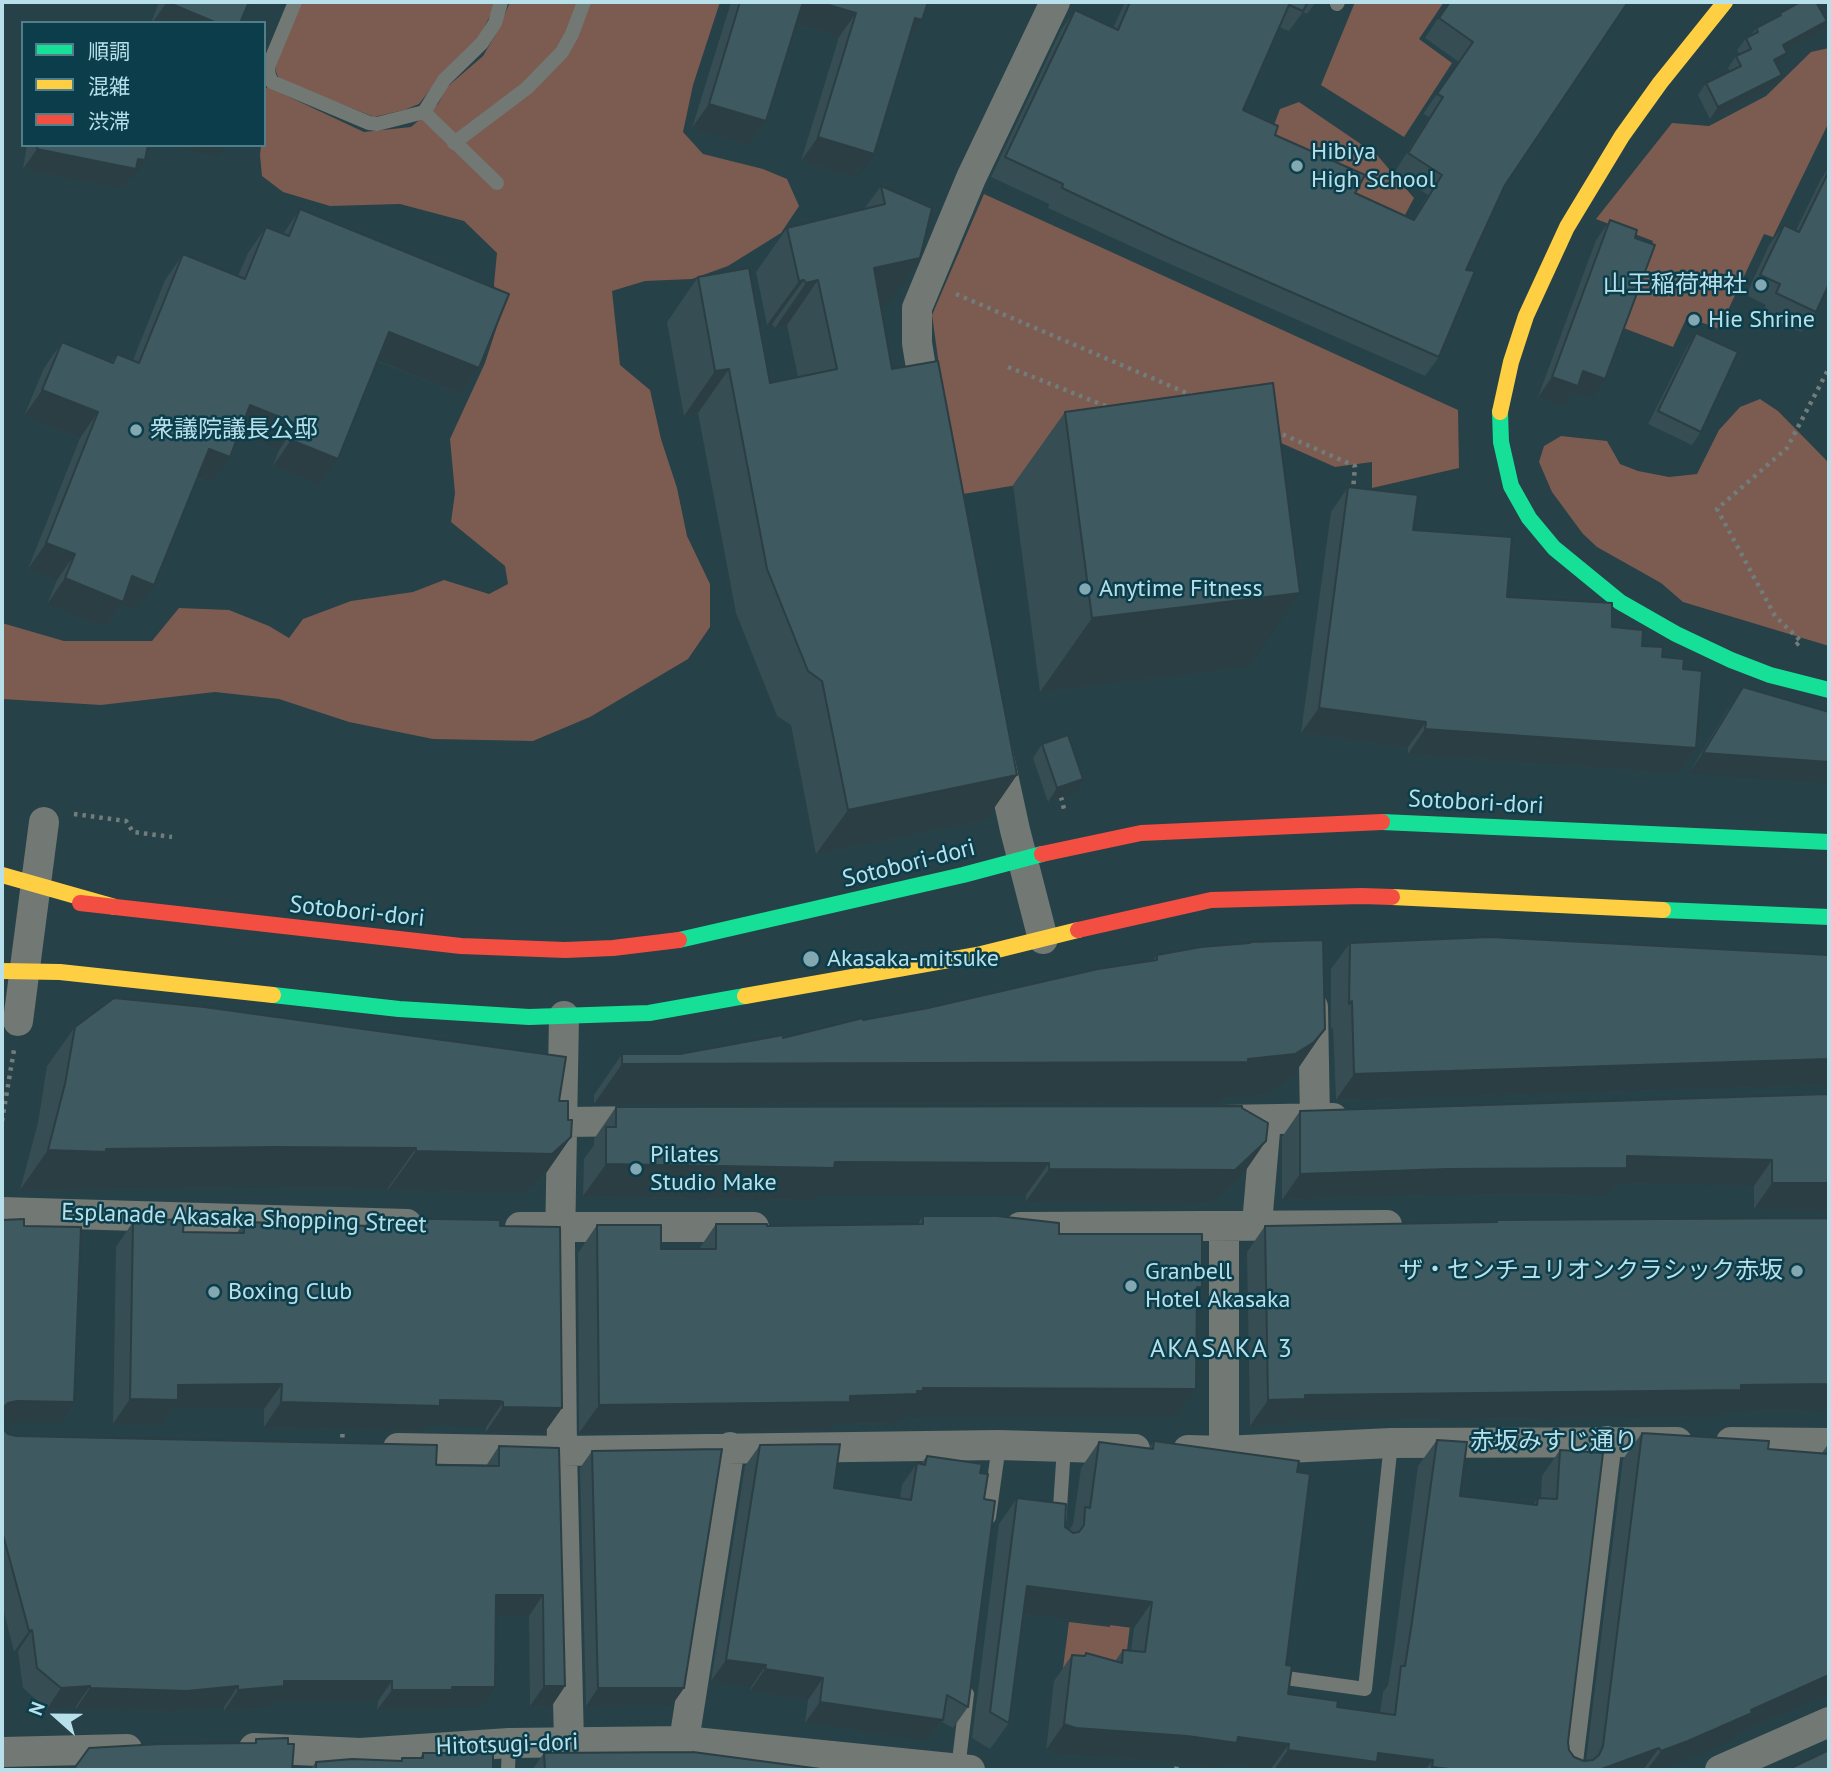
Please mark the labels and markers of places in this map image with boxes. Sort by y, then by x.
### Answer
place label: Hibiya High School [1311,138,1435,194]
marker: Hibiya High School [1289,158,1305,174]
place label: 山王稲荷神社 [1603,271,1747,299]
marker: 山王稲荷神社 [1753,277,1769,293]
place label: Hie Shrine [1708,306,1815,334]
marker: Hie Shrine [1686,312,1702,328]
place label: 衆議院議長公邸 [150,416,318,444]
marker: 衆議院議長公邸 [128,422,144,438]
place label: Anytime Fitness [1099,575,1263,603]
marker: Anytime Fitness [1077,581,1093,597]
place label: Akasaka-mitsuke [827,945,999,973]
marker: Akasaka-mitsuke [801,949,821,969]
place label: Pilates Studio Make [650,1141,777,1197]
marker: Pilates Studio Make [628,1161,644,1177]
place label: ザ・センチュリオンクラシック赤坂 [1399,1257,1783,1285]
place label: Granbell Hotel Akasaka [1145,1258,1290,1314]
marker: ザ・センチュリオンクラシック赤坂 [1789,1263,1805,1279]
place label: Boxing Club [228,1278,352,1306]
marker: Granbell Hotel Akasaka [1123,1278,1139,1294]
marker: Boxing Club [206,1284,222,1300]

